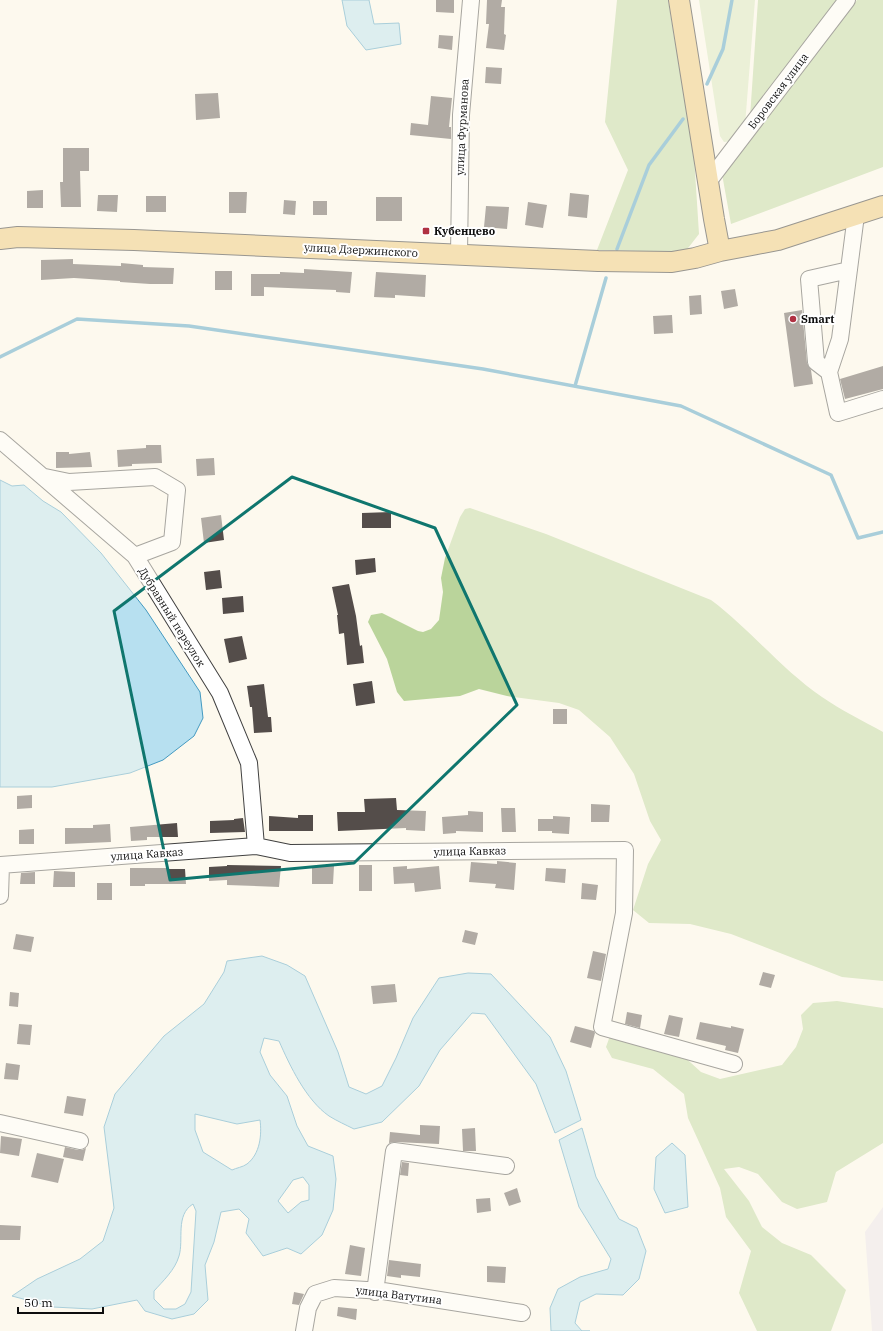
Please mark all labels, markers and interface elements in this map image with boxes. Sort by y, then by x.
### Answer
street label: Боровская улица [745,50,811,132]
street label: улица Фурманова [452,78,472,176]
place label: Кубенцево [434,224,495,238]
marker: Кубенцево [421,226,431,236]
street label: улица Дзержинского [304,240,418,260]
place label: Smart [801,312,834,326]
marker: Smart [788,314,798,324]
street label: Дубравный переулок [136,565,209,670]
street label: улица Кавказ [434,843,506,859]
street label: улица Кавказ [110,844,184,864]
street label: улица Ватутина [355,1283,443,1307]
scale bar [18,1289,103,1315]
text: 50 m [24,1295,53,1310]

